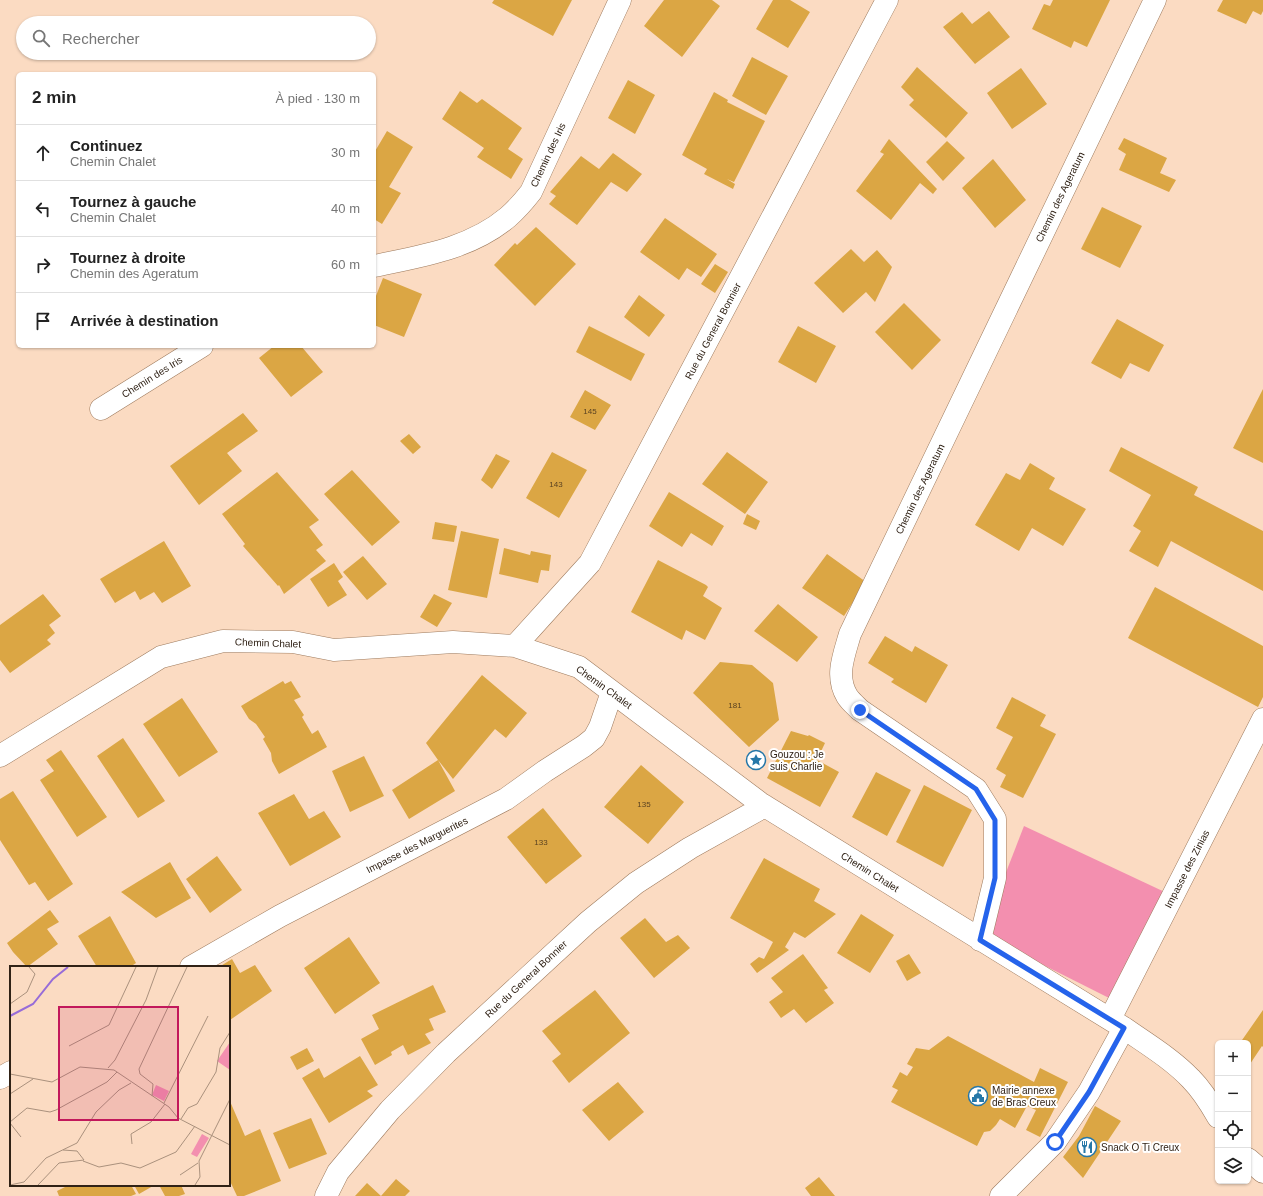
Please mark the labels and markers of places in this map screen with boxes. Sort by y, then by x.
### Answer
place icon: Gouzou : Je suis Charlie [745,749,767,771]
place label: Gouzou : Je suis Charlie [770,749,824,772]
public building icon: Mairie annexe de Bras Creux [967,1085,989,1107]
place label: Mairie annexe de Bras Creux [992,1085,1056,1108]
restaurant icon: Snack O Ti Creux [1076,1136,1098,1158]
place label: Snack O Ti Creux [1101,1142,1179,1153]

